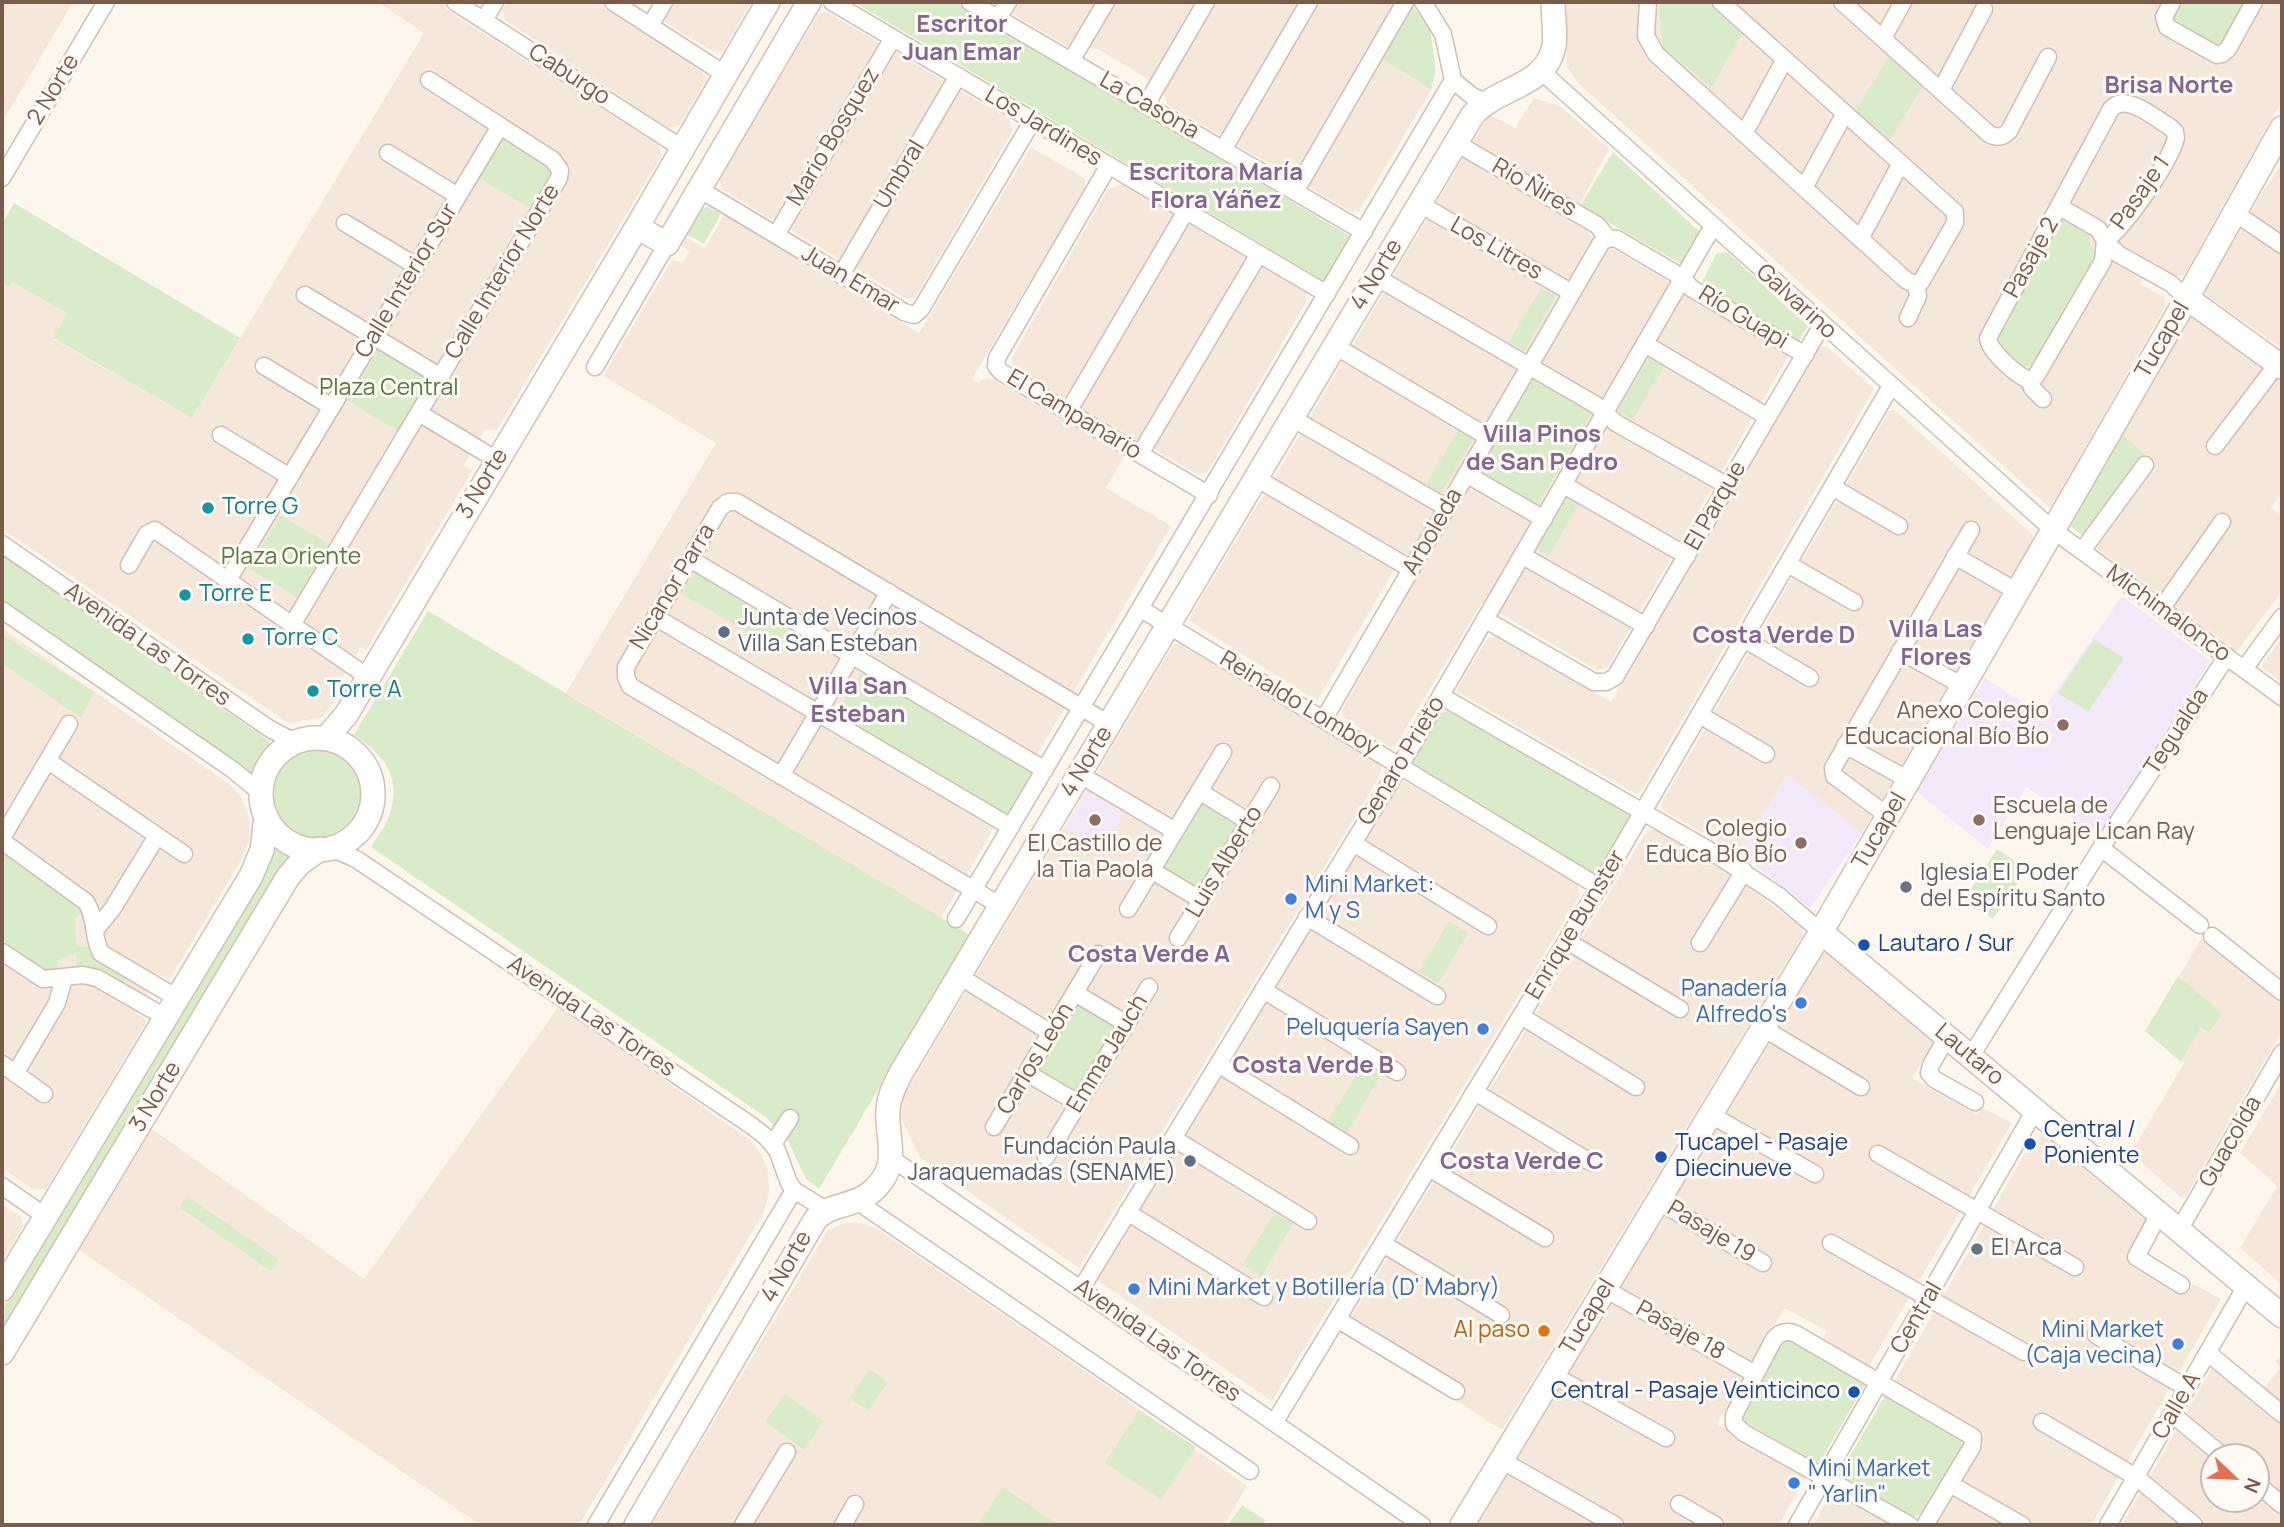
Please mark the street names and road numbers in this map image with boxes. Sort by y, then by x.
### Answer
street label: Caburgo [523,38,615,112]
street label: 2 Norte [22,50,86,130]
street label: Mario Bosquez [782,63,886,211]
street label: La Casona [1094,66,1204,146]
street label: Los Jardines [980,81,1106,173]
street label: Umbral [869,136,931,214]
street label: Pasaje 1 [2106,151,2176,235]
street label: Río Ñires [1487,153,1581,223]
street label: Calle Interior Norte [440,180,566,364]
street label: Calle Interior Sur [350,199,464,363]
street label: Los Litres [1445,212,1547,286]
street label: Pasaje 2 [1999,213,2065,303]
street label: 4 Norte [1345,234,1409,316]
street label: Juan Emar [796,240,904,320]
street label: Galvarino [1750,259,1842,345]
street label: Río Guapi [1693,280,1793,356]
street label: Tucapel [2130,297,2196,383]
street label: El Campanario [1002,364,1146,466]
street label: 3 Norte [451,444,515,524]
street label: El Parque [1679,457,1753,555]
street label: Arboleda [1397,484,1469,580]
street label: Nicanor Parra [625,519,721,655]
street label: Michimalonco [2100,560,2236,668]
street label: Avenida Las Torres [59,577,235,713]
street label: Reinaldo Lomboy [1214,646,1384,762]
street label: Tegualda [2139,684,2215,780]
street label: Genaro Prieto [1353,692,1451,830]
street label: 4 Norte [1055,721,1119,803]
street label: Tucapel [1847,788,1913,874]
street label: Luis Alberto [1181,801,1269,923]
street label: Enrique Bunster [1520,845,1632,1005]
street label: Avenida Las Torres [502,951,680,1083]
street label: Emma Jauch [1062,990,1154,1118]
street label: Carlos León [992,998,1080,1120]
street label: Lautaro [1929,1018,2009,1092]
street label: 3 Norte [124,1057,188,1137]
street label: Guacolda [2194,1092,2268,1192]
street label: Pasaje 19 [1662,1195,1760,1269]
street label: 4 Norte [756,1226,818,1308]
street label: Avenida Las Torres [1069,1273,1245,1409]
street label: Tucapel [1555,1274,1621,1360]
street label: Central [1885,1277,1949,1359]
street label: Pasaje 18 [1631,1295,1729,1367]
street label: Calle A [2147,1368,2207,1444]

